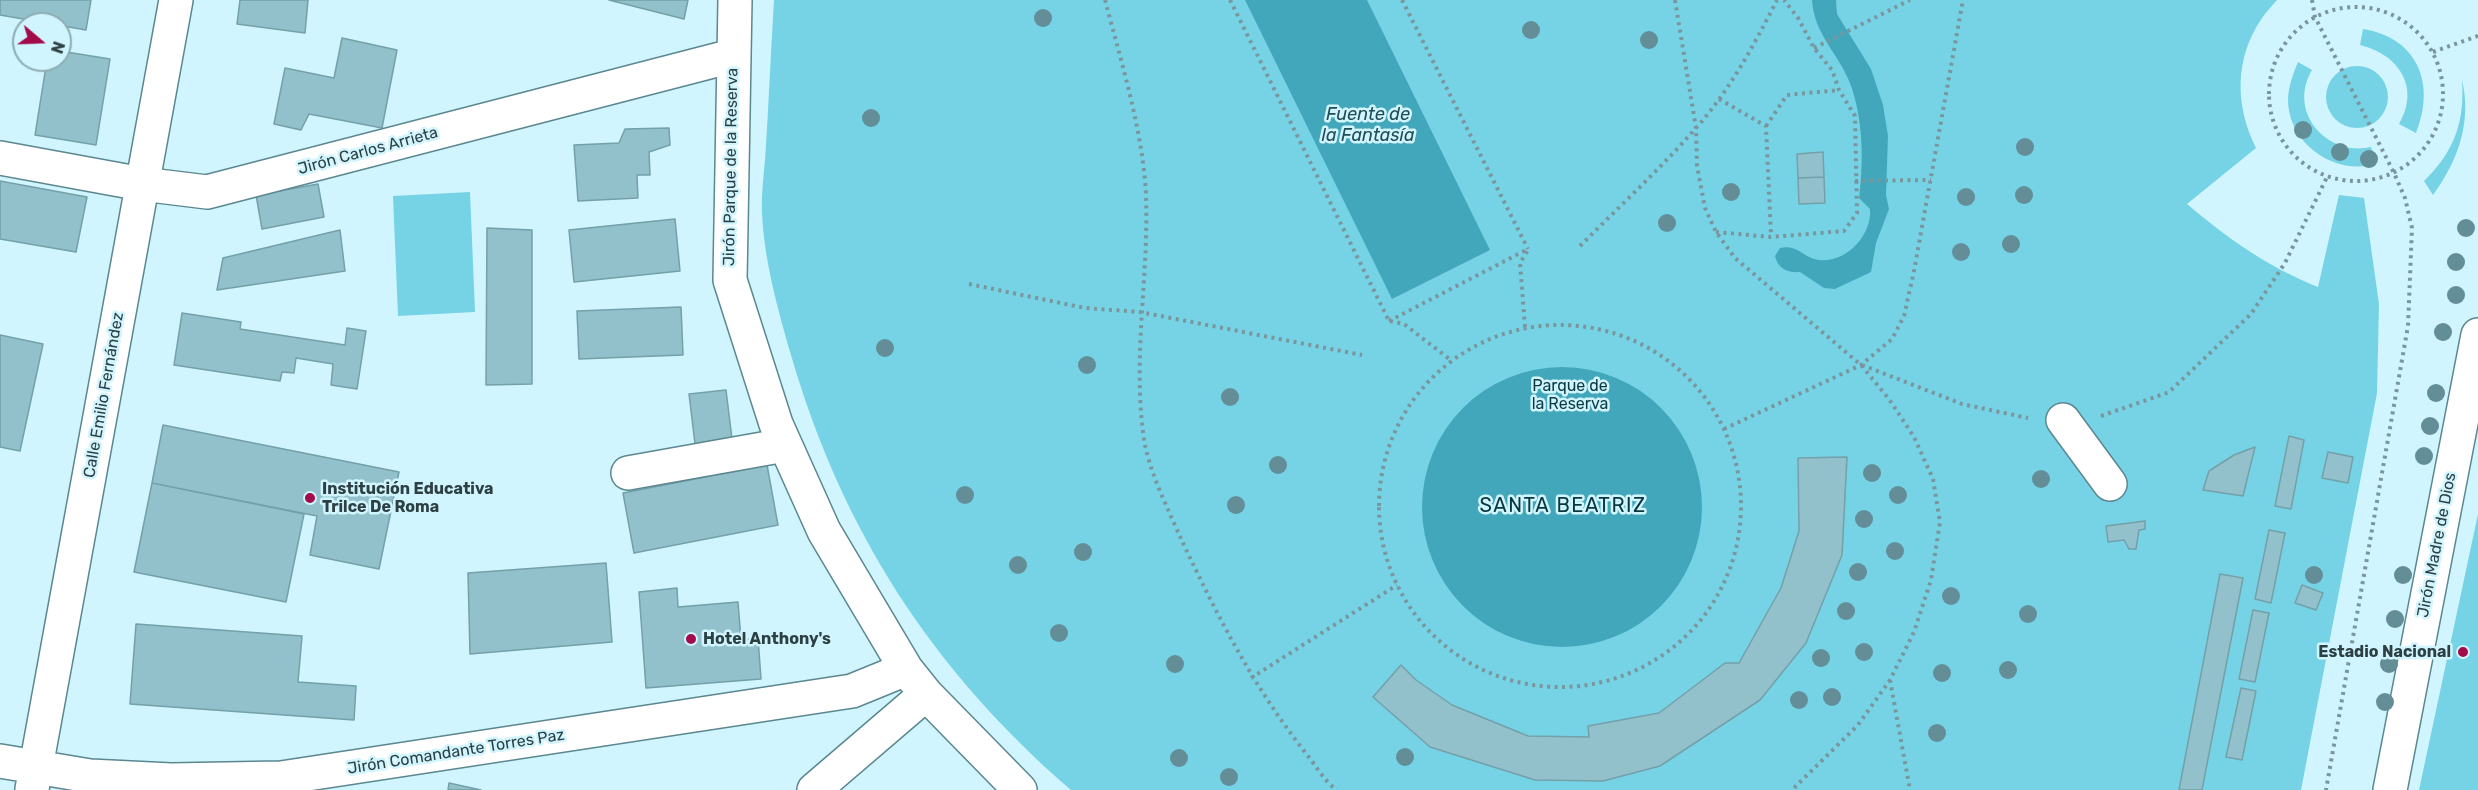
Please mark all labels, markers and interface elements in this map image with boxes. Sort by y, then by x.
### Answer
north arrow [12,12,72,72]
text: N [47,39,68,56]
street label: Jirón Parque de la Reserva [720,68,742,266]
water label: Fuente de la Fantasía [1322,104,1414,146]
street label: Jirón Carlos Arrieta [296,123,440,179]
street label: Calle Emilio Fernández [80,311,128,479]
park label: Parque de la Reserva [1532,376,1608,414]
street label: Jirón Madre de Dios [2414,471,2460,619]
place label: Institución Educativa Trilce De Roma [322,479,494,517]
marker: Institución Educativa Trilce De Roma [303,491,317,505]
district label: SANTA BEATRIZ [1480,494,1646,518]
place label: Hotel Anthony's [703,629,831,649]
marker: Hotel Anthony's [684,632,698,646]
place label: Estadio Nacional [2318,642,2451,662]
marker: Estadio Nacional [2456,645,2470,659]
street label: Jirón Comandante Torres Paz [346,725,566,779]

